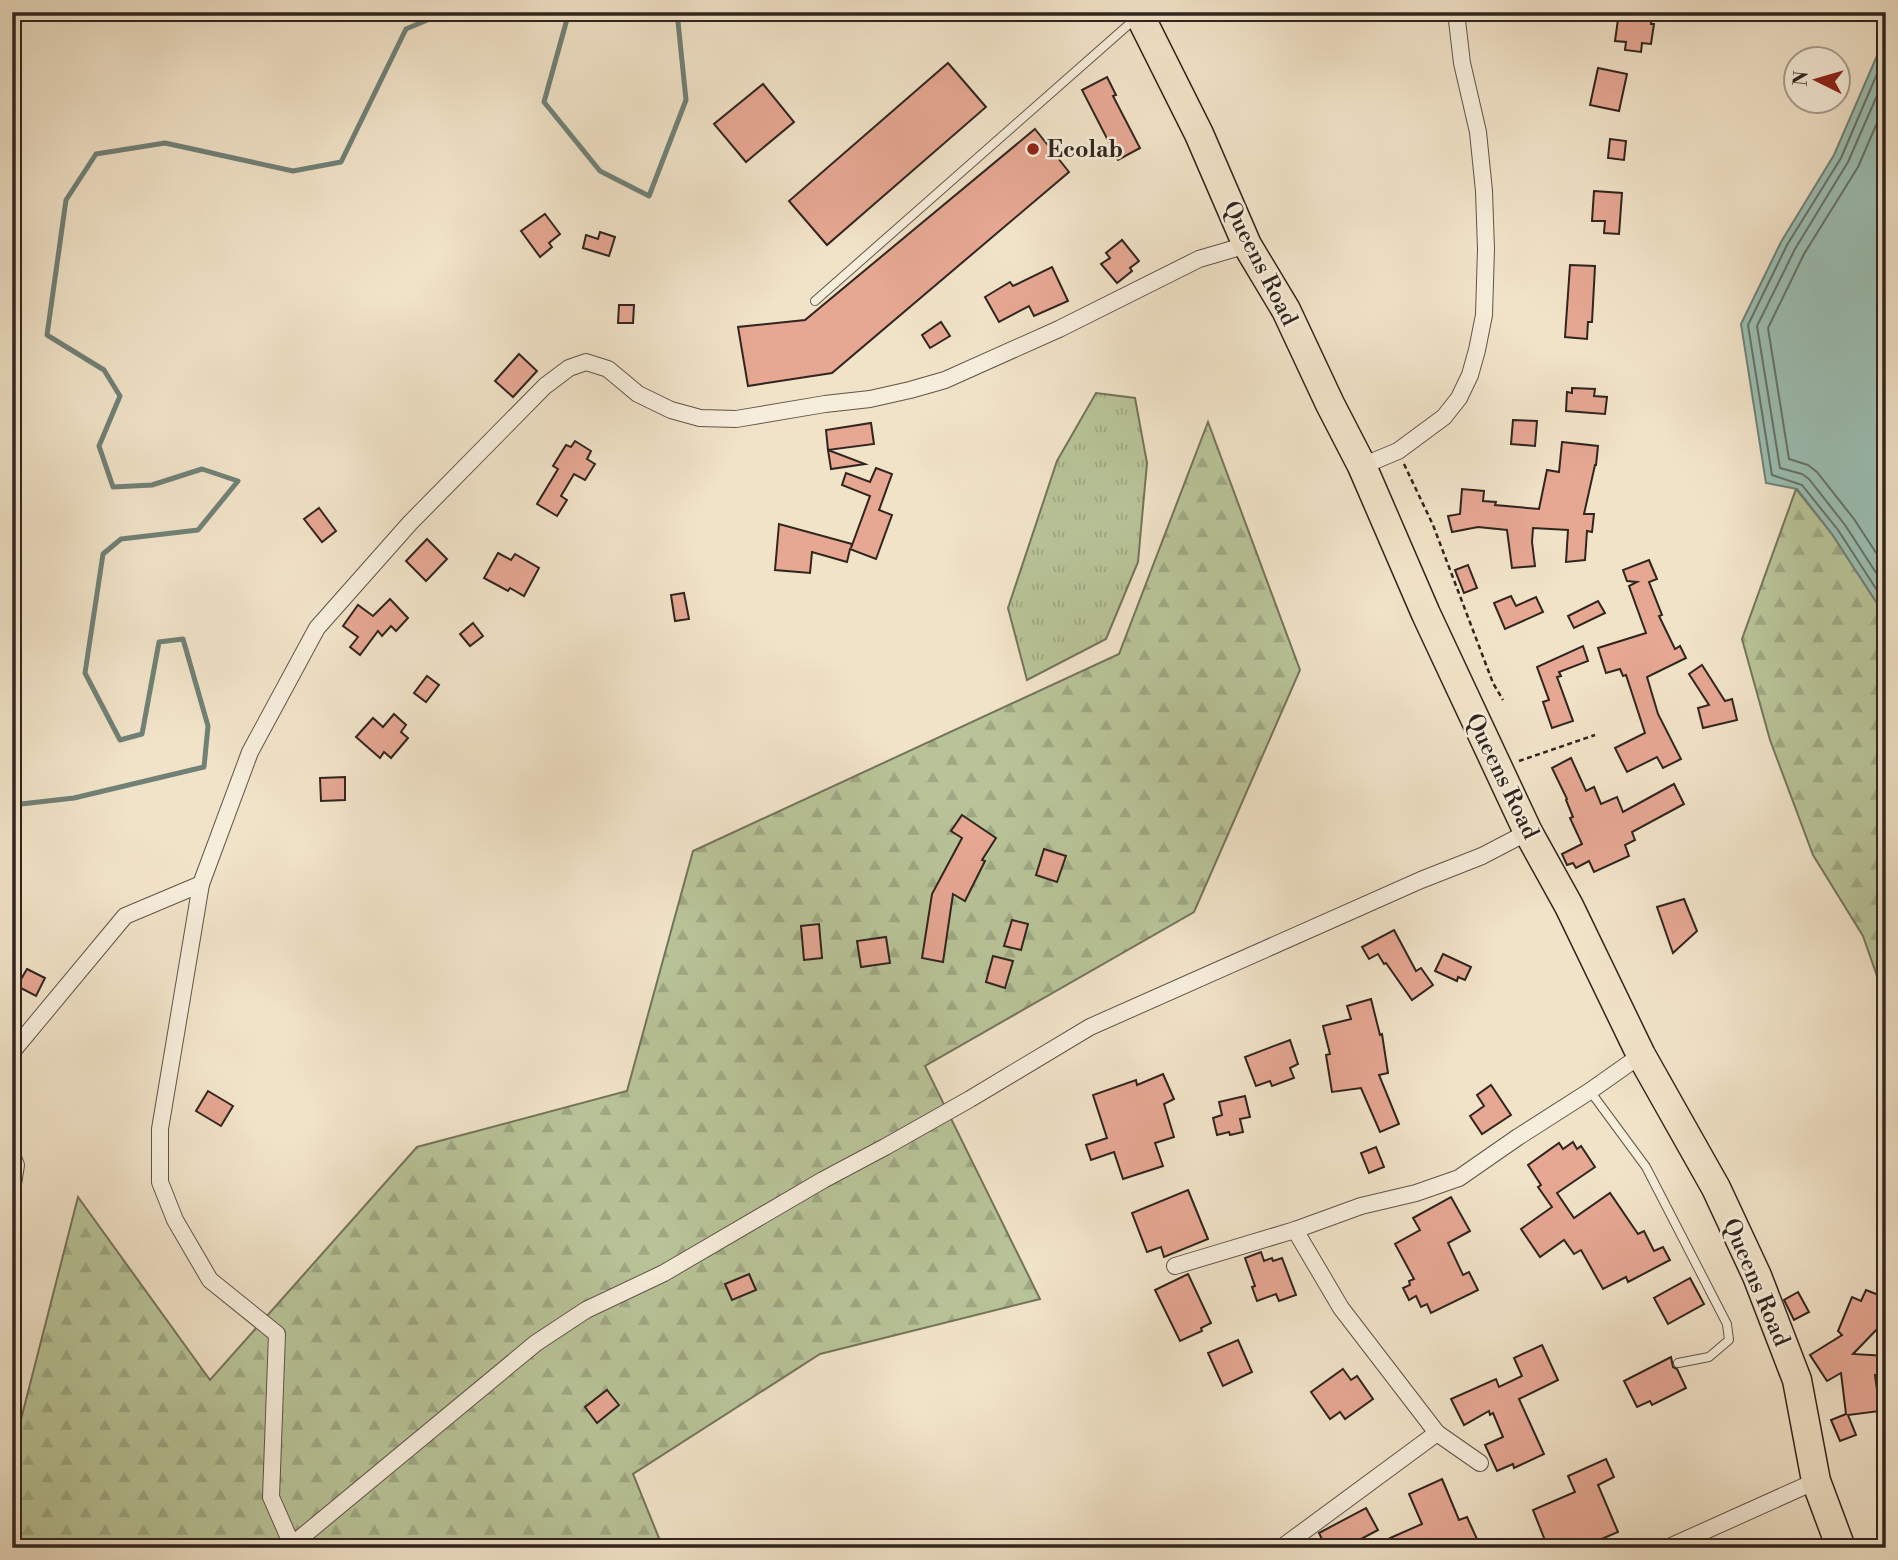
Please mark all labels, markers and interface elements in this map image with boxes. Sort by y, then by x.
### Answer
north arrow [1783,46,1853,116]
text: N [1788,70,1814,87]
place label: Ecolab [1047,136,1123,164]
marker: Ecolab [1025,141,1041,157]
street label: Queens Road [1217,196,1303,330]
street label: Queens Road [1460,709,1545,844]
street label: Queens Road [1717,1214,1796,1351]

